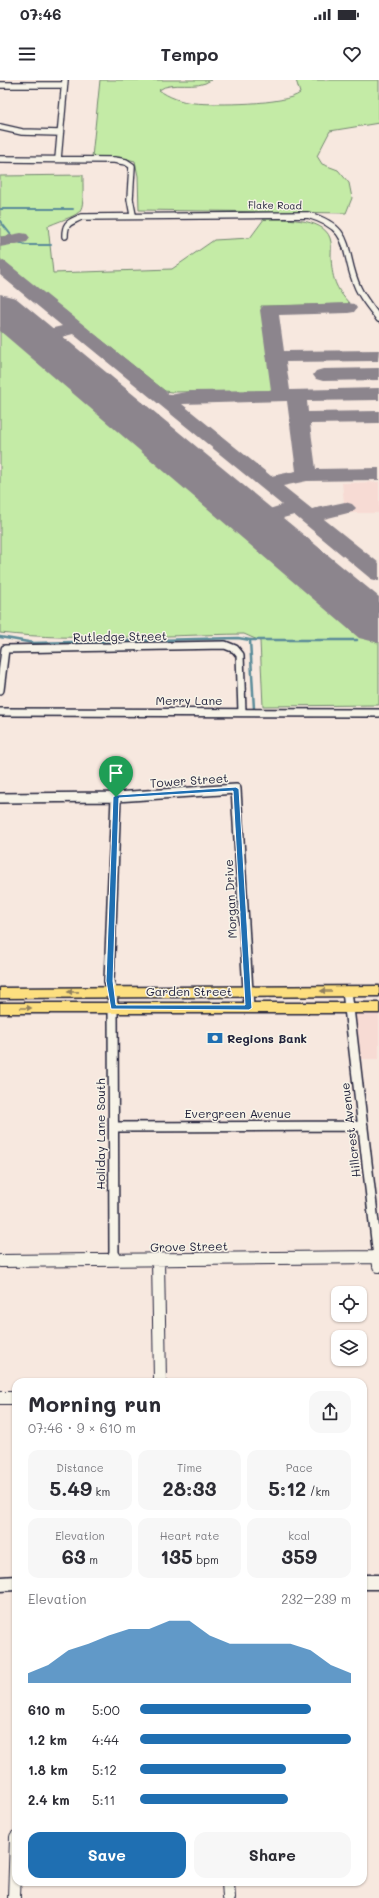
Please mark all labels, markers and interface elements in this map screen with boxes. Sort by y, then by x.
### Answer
text: 07:46 [20,4,61,24]
text: Tempo [161,42,218,66]
icon: menu [16,43,38,65]
icon: heart [341,43,363,65]
street label: Flake Road [248,198,302,212]
street label: Rutledge Street [73,627,167,645]
street label: Merry Lane [155,692,223,708]
pin [99,756,133,797]
icon: arrive [105,762,127,784]
street label: Tower Street [149,769,229,791]
street label: Morgan Drive [220,859,240,939]
street label: Garden Street [146,983,232,999]
one-way arrow [319,988,332,994]
one-way arrow [66,989,79,995]
one-way arrow [20,1005,33,1011]
bank icon: Regions Bank [206,1029,224,1047]
place label: Regions Bank [227,1030,307,1046]
street label: Holiday Lane South [92,1078,108,1190]
street label: Hillcrest Avenue [336,1082,364,1178]
street label: Evergreen Avenue [185,1105,291,1121]
street label: Grove Street [150,1237,228,1255]
map controls [331,1286,367,1366]
button: locate [331,1286,367,1322]
button: layers [331,1330,367,1366]
text: Morning run [28,1389,161,1418]
button: share [309,1391,351,1433]
text: 07:46 · 9 × 610 m [28,1419,136,1436]
text: Distance [56,1460,104,1475]
text: Time [177,1460,202,1475]
text: Pace [286,1460,313,1475]
text: 5.49 [49,1475,92,1501]
text: 28:33 [163,1475,216,1501]
text: 5:12 [268,1475,306,1501]
text: km [92,1484,110,1499]
text: /km [306,1484,330,1499]
text: Elevation [55,1528,105,1543]
text: Heart rate [160,1528,219,1543]
text: kcal [288,1528,310,1543]
text: 63 [62,1543,86,1569]
text: 135 [160,1543,193,1569]
text: 359 [281,1543,317,1569]
text: m [86,1552,98,1567]
text: bpm [193,1552,219,1567]
text: Elevation [28,1590,86,1607]
text: 232–239 m [281,1590,351,1607]
text: 610 m [28,1701,65,1718]
text: 5:00 [92,1701,120,1718]
text: 1.2 km [28,1731,67,1748]
text: 4:44 [92,1731,119,1748]
text: 1.8 km [28,1761,68,1778]
text: 5:12 [92,1761,117,1778]
text: 2.4 km [28,1791,70,1808]
text: 5:11 [92,1791,115,1808]
button: Save [28,1832,186,1878]
button: Share [194,1832,351,1878]

